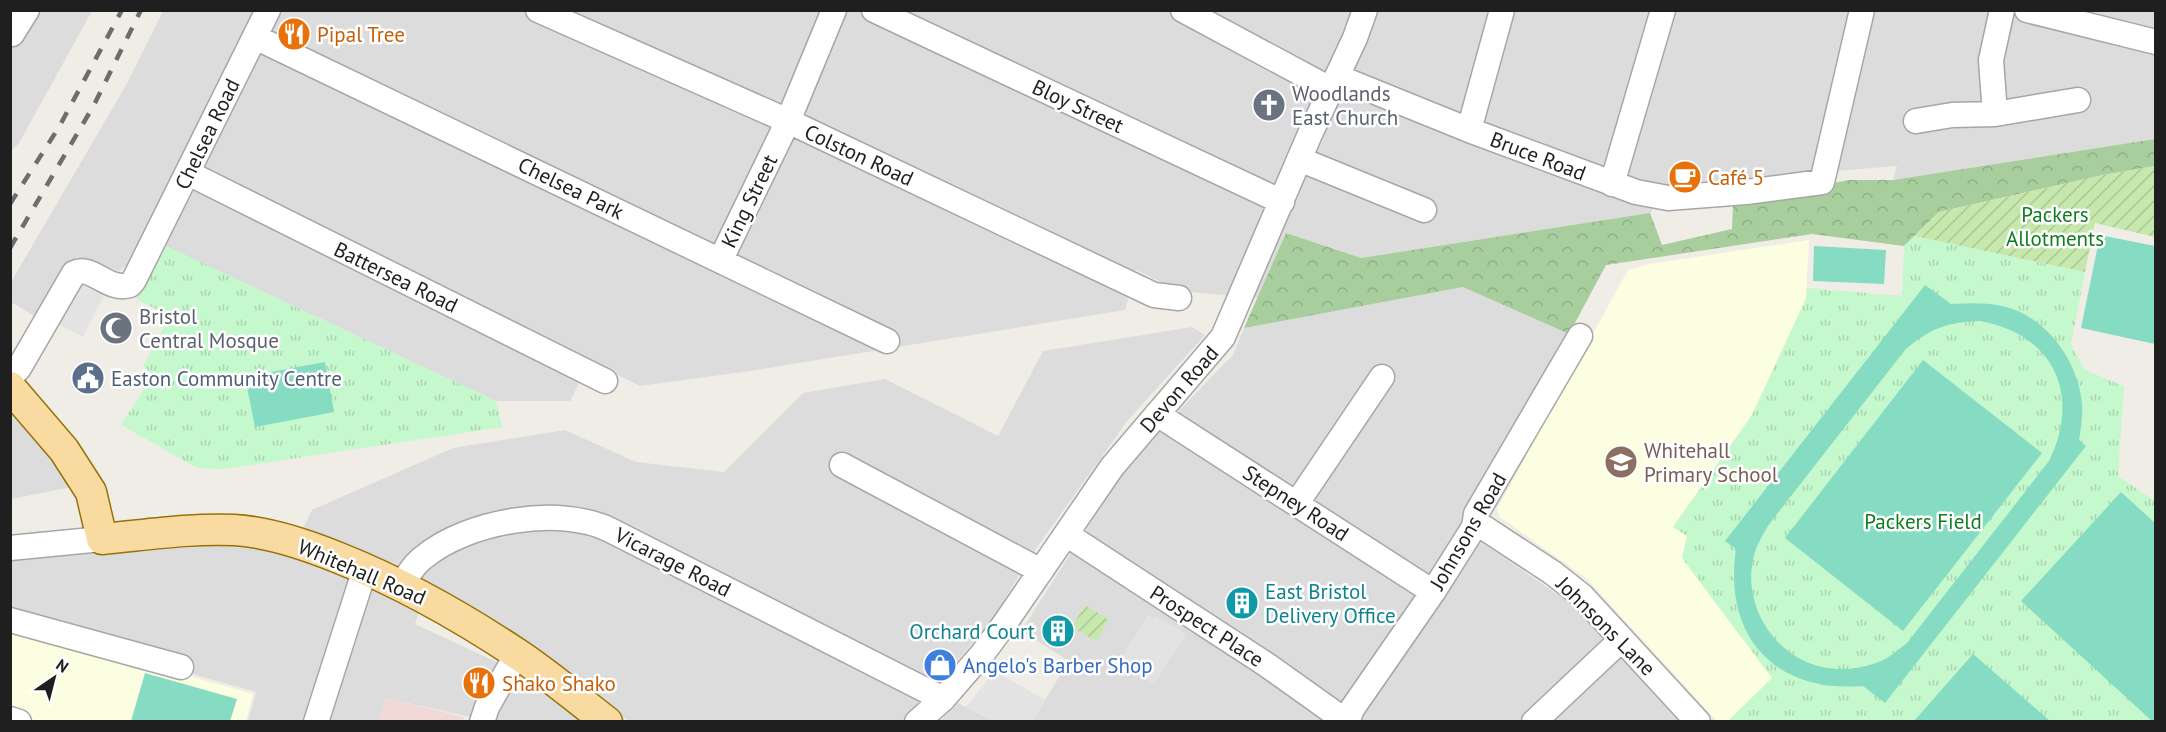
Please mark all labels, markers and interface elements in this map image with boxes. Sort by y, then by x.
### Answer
restaurant icon: Pipal Tree [276,16,312,52]
place label: Pipal Tree [317,21,405,48]
street label: Bloy Street [1028,73,1128,139]
street label: Chelsea Road [169,74,245,194]
place label: Woodlands East Church [1292,80,1398,131]
church icon: Woodlands East Church [1251,87,1287,123]
street label: Colston Road [800,118,918,192]
street label: Bruce Road [1486,125,1590,187]
street label: King Street [715,150,783,252]
street label: Chelsea Park [514,151,628,225]
cafe icon: Café 5 [1667,159,1703,195]
place label: Café 5 [1708,164,1764,191]
park label: Packers Allotments [2006,201,2104,252]
street label: Battersea Road [330,235,462,319]
place label: Bristol Central Mosque [139,303,279,354]
mosque icon: Bristol Central Mosque [98,310,134,346]
street label: Devon Road [1134,340,1224,438]
public building icon: Easton Community Centre [70,360,106,396]
place label: Easton Community Centre [111,365,342,392]
place label: Whitehall Primary School [1644,437,1778,488]
school or university icon: Whitehall Primary School [1603,444,1639,480]
street label: Stepney Road [1238,459,1354,547]
street label: Johnsons Road [1423,468,1512,595]
park label: Packers Field [1864,508,1982,535]
street label: Vicarage Road [609,521,736,603]
street label: Whitehall Road [294,533,430,611]
street label: Johnsons Lane [1550,570,1661,681]
place label: East Bristol Delivery Office [1265,578,1396,629]
street label: Prospect Place [1145,579,1269,673]
building icon: East Bristol Delivery Office [1224,585,1260,621]
building icon: Orchard Court [1040,613,1076,649]
place label: Orchard Court [909,618,1035,645]
shop icon: Angelo's Barber Shop [922,647,958,683]
north arrow [24,648,84,708]
place label: Angelo's Barber Shop [963,652,1153,679]
text: N [53,655,73,677]
restaurant icon: Shako Shako [461,665,497,701]
place label: Shako Shako [502,670,616,697]

